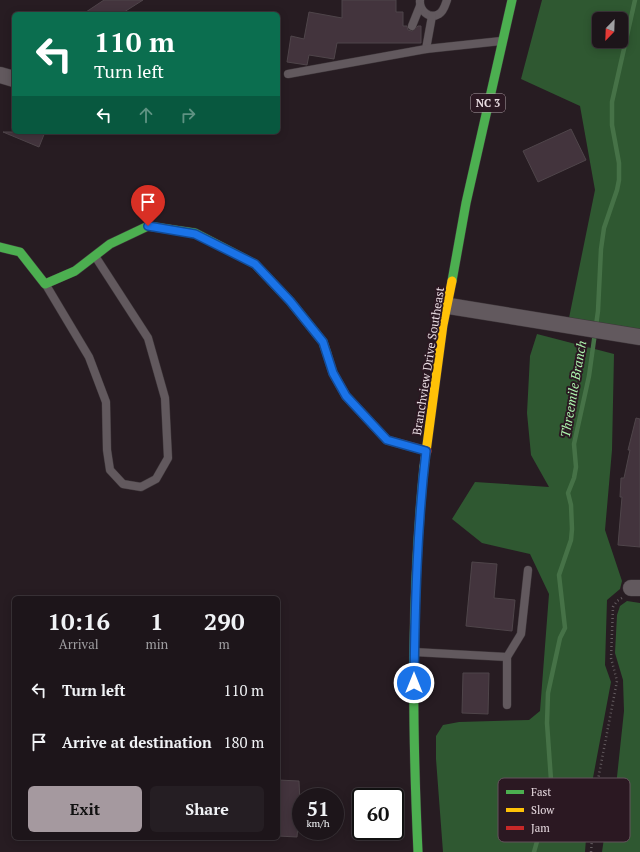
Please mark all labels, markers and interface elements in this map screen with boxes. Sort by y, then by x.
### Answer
north arrow [592,12,628,48]
map controls [592,12,628,48]
text: 110 m [94,23,175,60]
icon: left [28,28,80,80]
text: Turn left [94,59,164,83]
road number: NC 3 [471,94,505,112]
icon: left [93,104,115,126]
icon: ahead [135,104,157,126]
icon: right [177,104,199,126]
pin [131,185,165,226]
icon: arrive [137,191,159,213]
street label: Branchview Drive Southeast [409,285,447,436]
water label: Threemile Branch [556,339,590,439]
text: 10:16 [47,605,110,637]
text: 1 [150,605,164,637]
text: 290 [204,605,244,637]
text: Arrival [59,635,99,653]
text: min [145,635,168,653]
text: m [219,635,230,653]
position arrow [393,662,435,704]
icon: left [28,679,50,701]
text: Turn left [62,680,126,700]
text: 110 m [223,680,264,700]
icon: arrive [28,731,50,753]
text: Arrive at destination [62,732,212,752]
text: 180 m [224,732,264,752]
legend [498,778,630,842]
text: Fast [531,785,551,799]
button: Exit [28,786,142,832]
button: Share [150,786,264,832]
speed limit sign: 60 [352,788,404,840]
text: 51 [307,795,329,822]
text: Slow [531,803,555,817]
text: km/h [306,817,330,830]
text: Jam [531,821,550,835]

